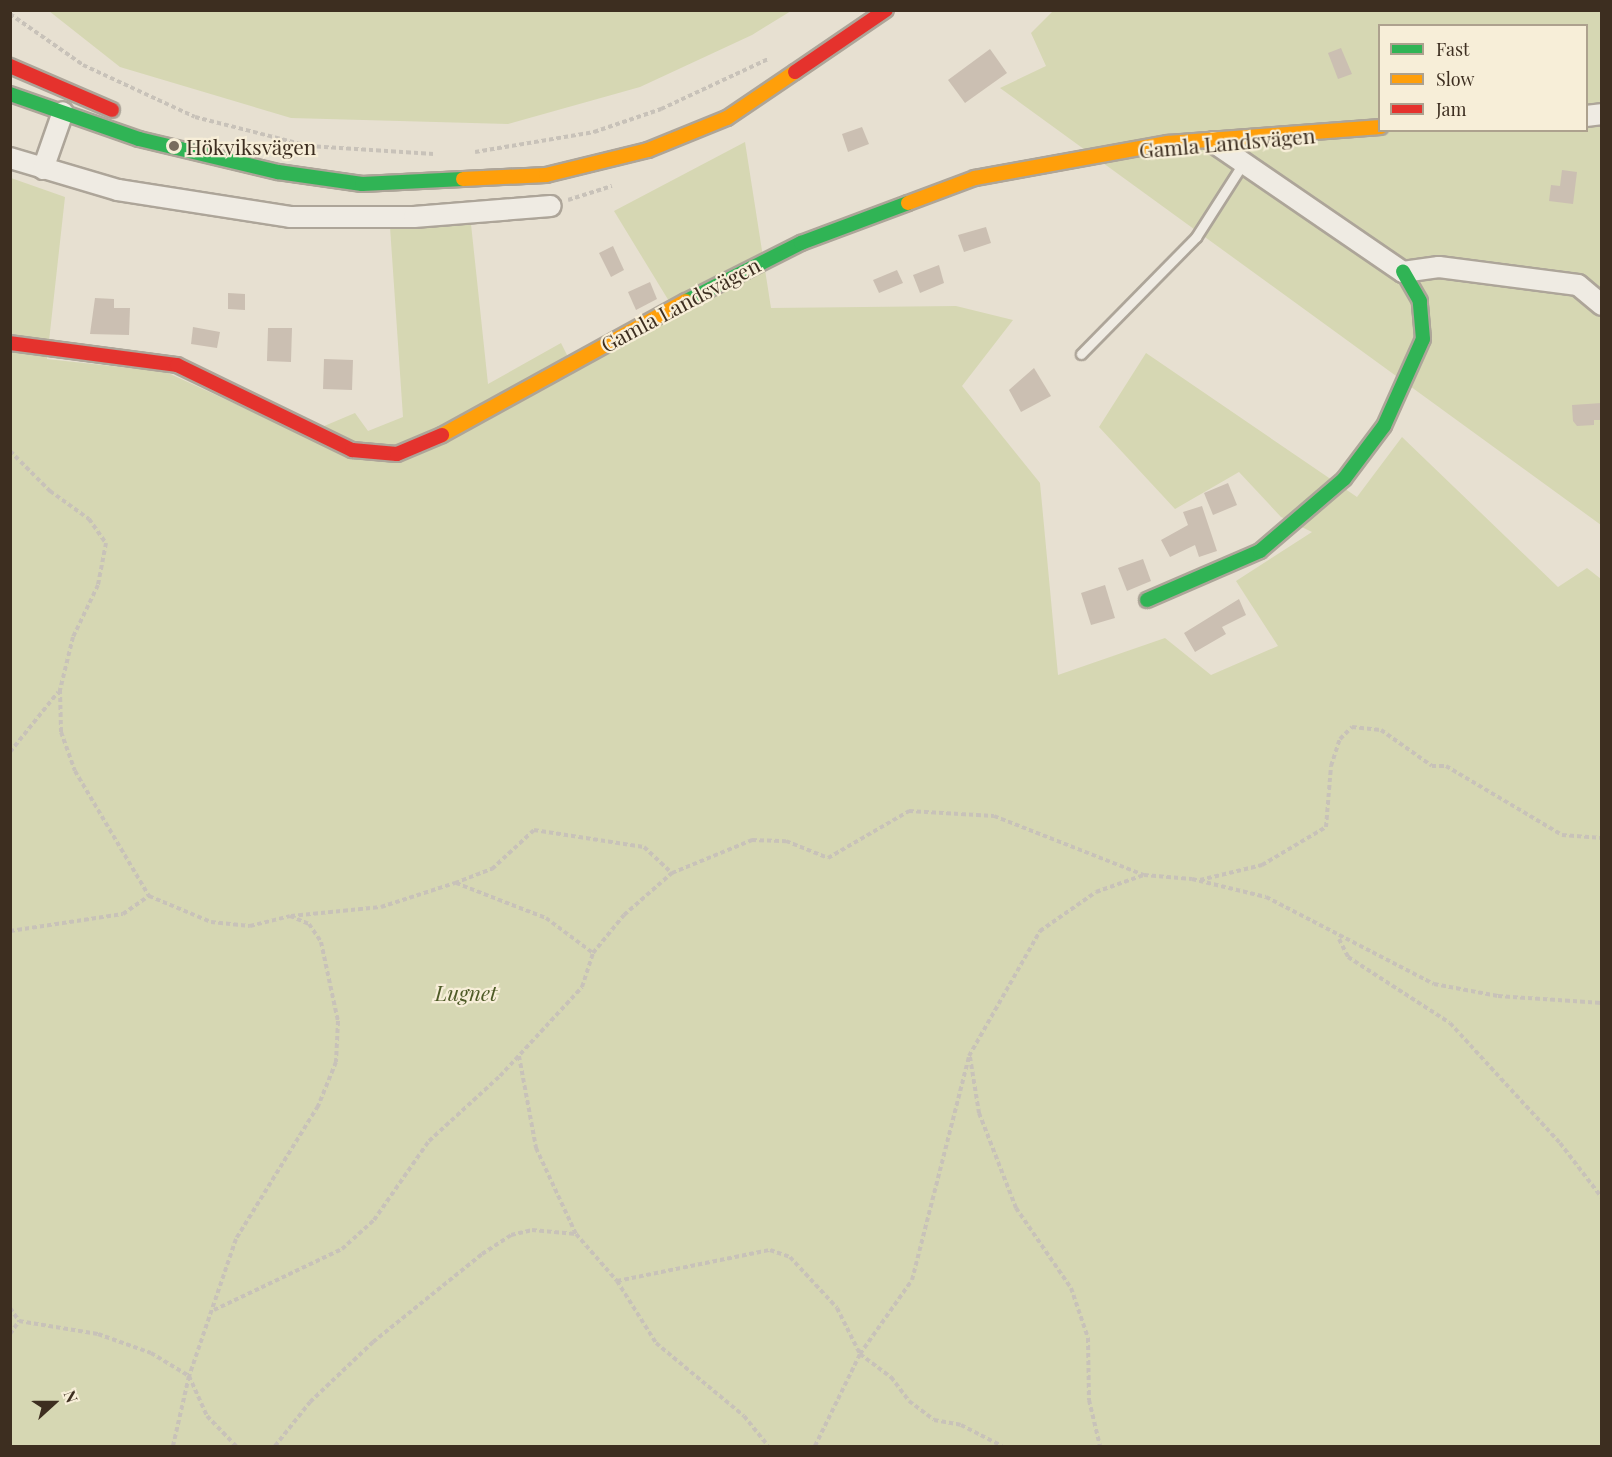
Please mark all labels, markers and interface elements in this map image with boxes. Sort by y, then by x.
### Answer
legend [1378,24,1588,132]
text: Fast [1436,37,1469,61]
text: Slow [1436,67,1474,91]
text: Jam [1436,97,1466,121]
street label: Gamla Landsvägen [1138,122,1316,162]
place label: Hökviksvägen [186,133,316,159]
marker: Hökviksvägen [167,139,181,153]
street label: Gamla Landsvägen [596,251,764,357]
park label: Lugnet [435,979,497,1005]
north arrow [24,1373,84,1433]
text: N [59,1387,83,1406]

